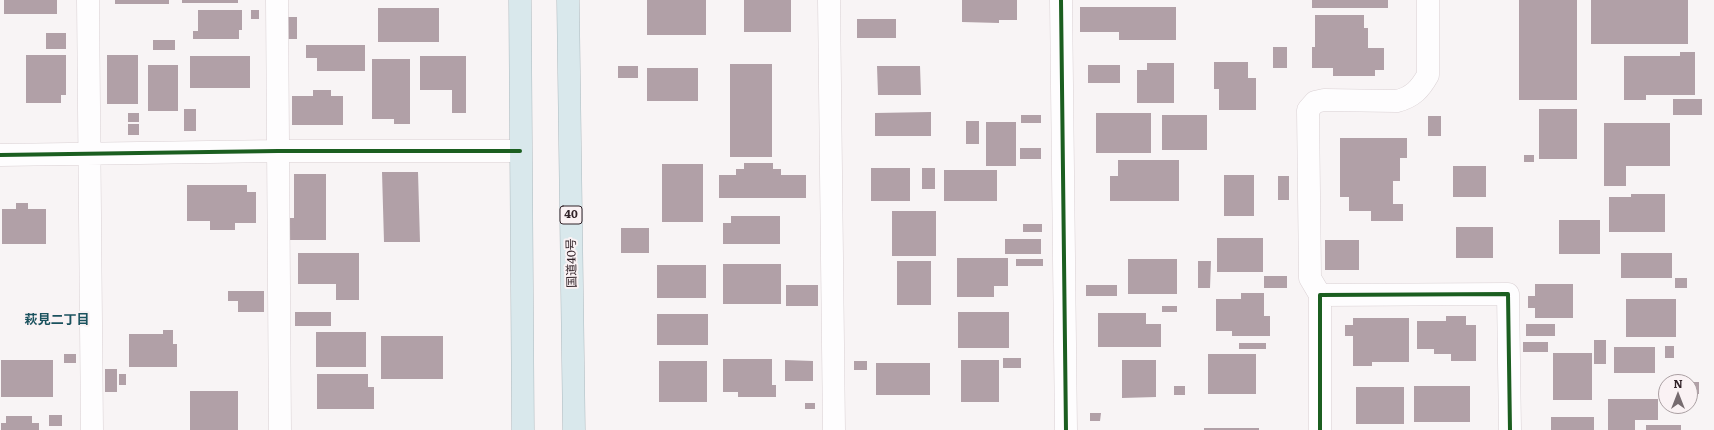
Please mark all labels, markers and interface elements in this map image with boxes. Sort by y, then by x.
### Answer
road number: 40 [560,206,582,224]
street label: 国道40号 [564,238,580,288]
district label: 萩見二丁目 [25,312,89,328]
north arrow [1658,374,1698,414]
text: N [1673,375,1683,391]

